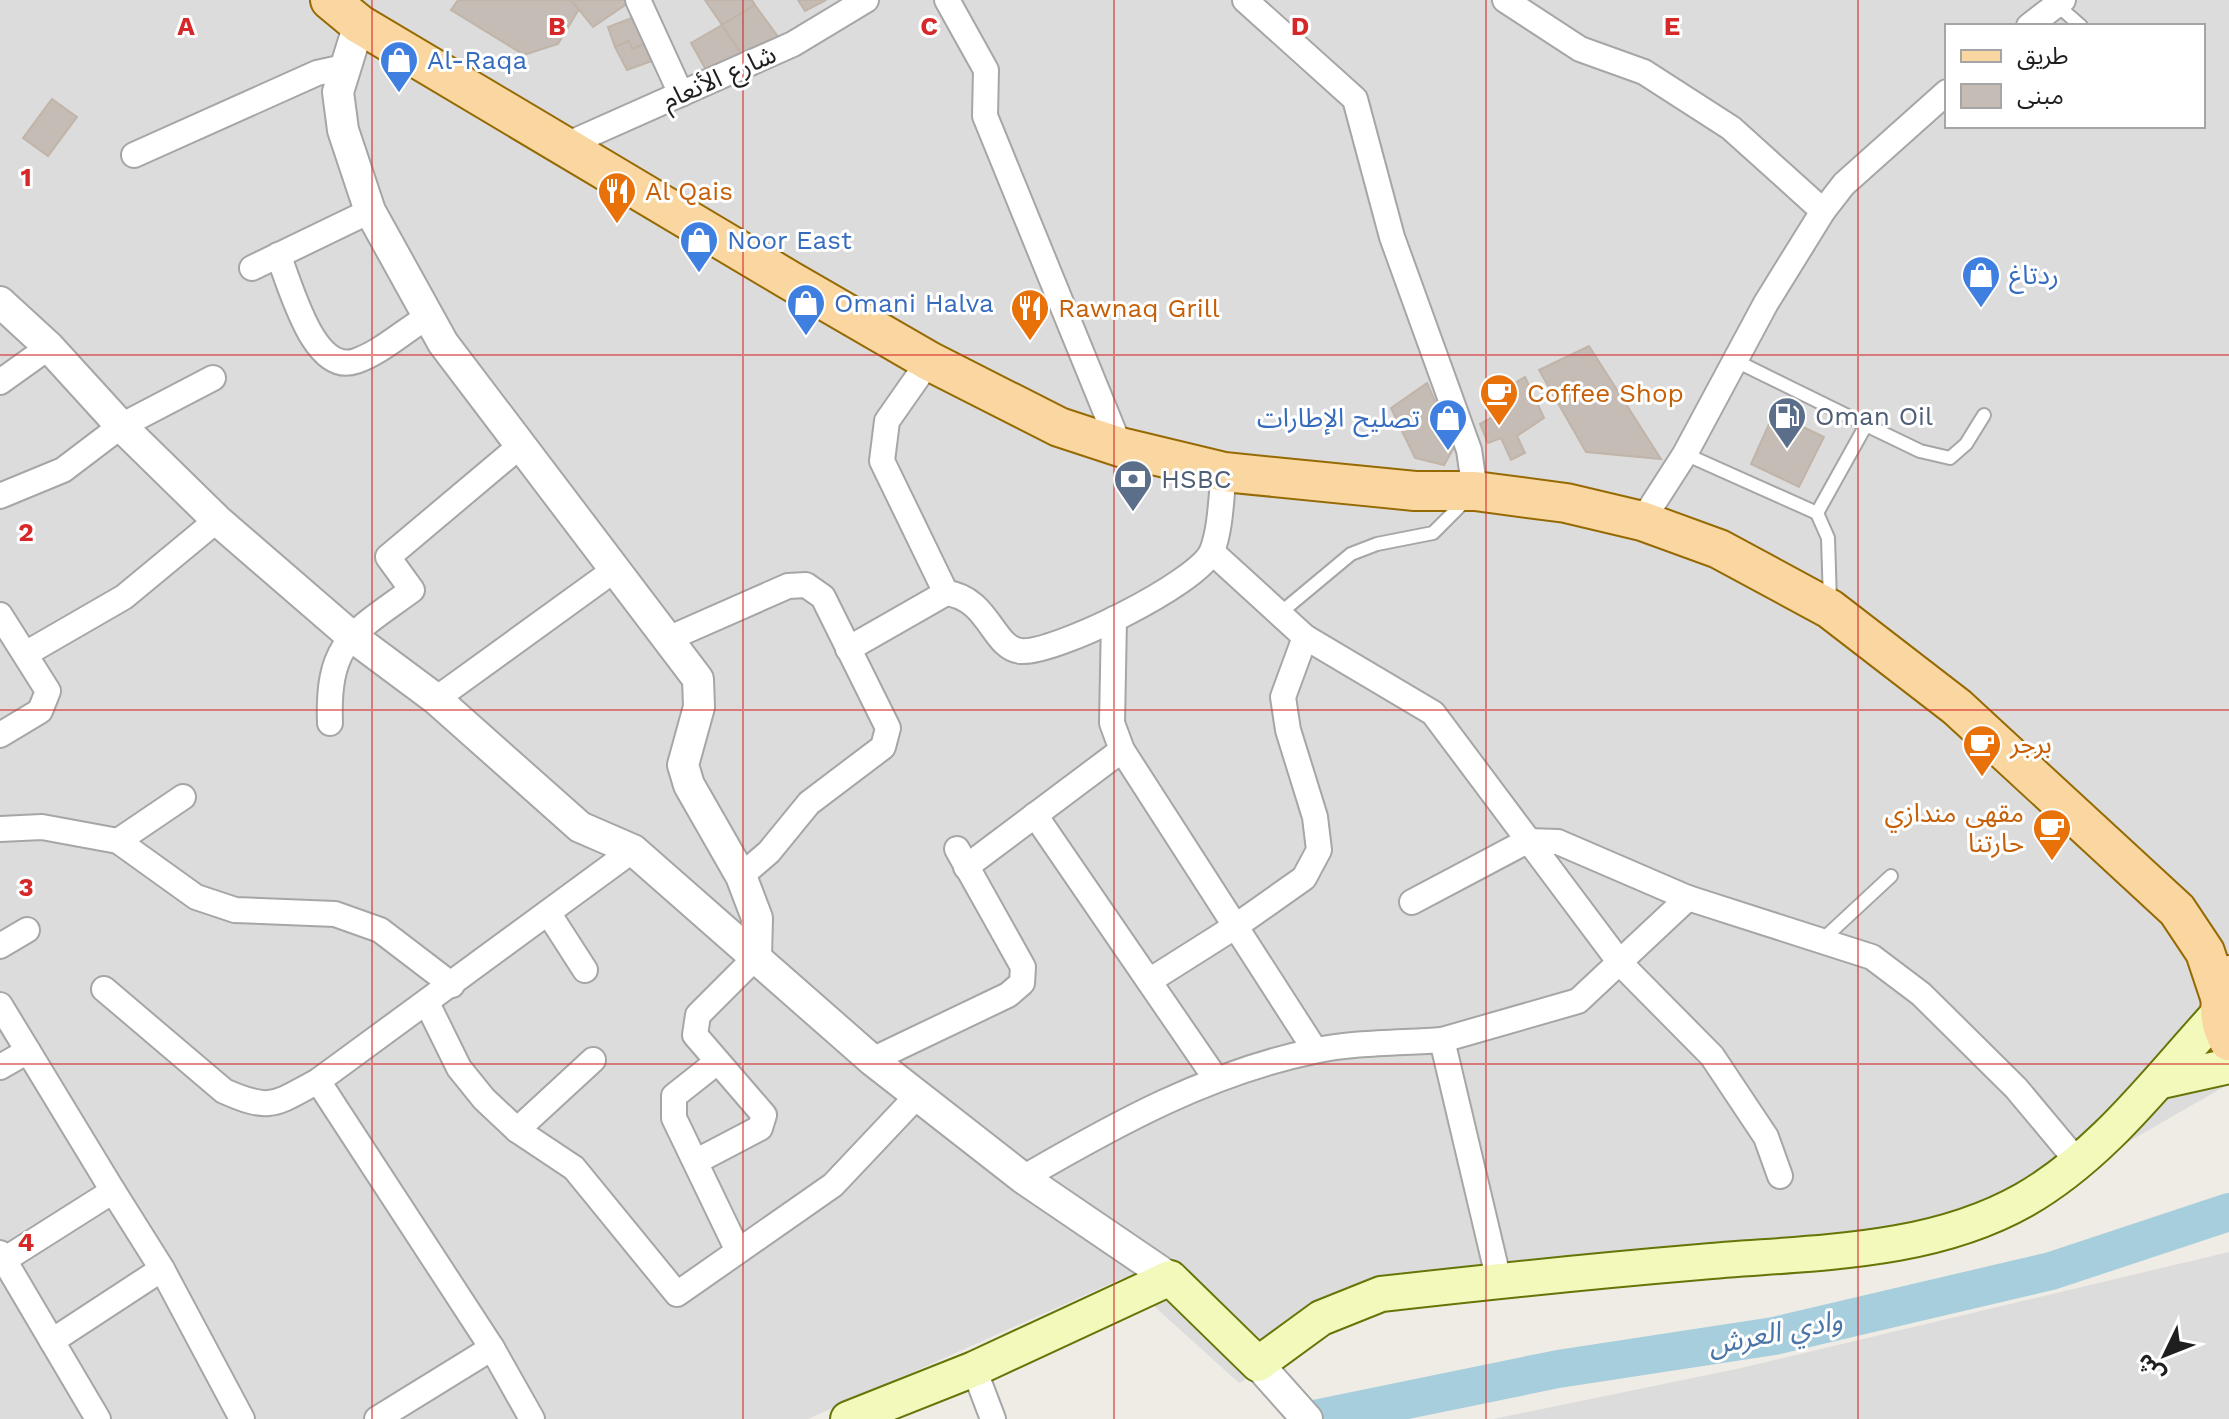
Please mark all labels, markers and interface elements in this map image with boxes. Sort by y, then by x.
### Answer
text: A [177,11,195,41]
text: B [548,11,566,41]
text: C [920,11,938,41]
text: D [1291,11,1309,41]
text: E [1664,11,1680,41]
legend [1945,24,2205,128]
shop icon: Al-Raqa [378,39,420,94]
street label: شارع الأنعام [657,39,783,120]
text: طريق [2017,42,2069,71]
place label: Al-Raqa [427,45,528,75]
text: مبنى [2017,82,2064,110]
text: 1 [20,162,32,192]
restaurant icon: Al Qais [596,170,638,225]
place label: Al Qais [645,176,733,206]
shop icon: Noor East [678,219,720,274]
place label: Noor East [727,225,852,255]
shop icon: ردتاغ [1960,254,2002,309]
place label: ردتاغ [2009,260,2059,294]
shop icon: Omani Halva [785,282,827,337]
restaurant icon: Rawnaq Grill [1009,287,1051,342]
place label: Omani Halva [834,288,994,318]
place label: Rawnaq Grill [1058,293,1220,323]
cafe icon: Coffee Shop [1478,372,1520,427]
place label: Coffee Shop [1527,378,1684,408]
fuel station icon: Oman Oil [1766,395,1808,450]
shop icon: تصليح الإطارات [1427,397,1469,452]
place label: Oman Oil [1815,401,1933,431]
place label: تصليح الإطارات [1257,403,1420,438]
bank icon: HSBC [1112,458,1154,513]
place label: HSBC [1161,464,1232,494]
text: 2 [18,517,34,547]
cafe icon: برجر [1961,723,2003,778]
place label: برجر [2009,729,2052,759]
place label: مقهى مندازي حارتنا [1884,798,2024,858]
cafe icon: مقهى مندازي حارتنا [2031,807,2073,862]
text: 3 [18,872,34,902]
text: 4 [18,1227,35,1257]
water label: وادي العرش [1705,1303,1846,1367]
north arrow [2125,1315,2205,1395]
text: ش [2131,1349,2170,1388]

